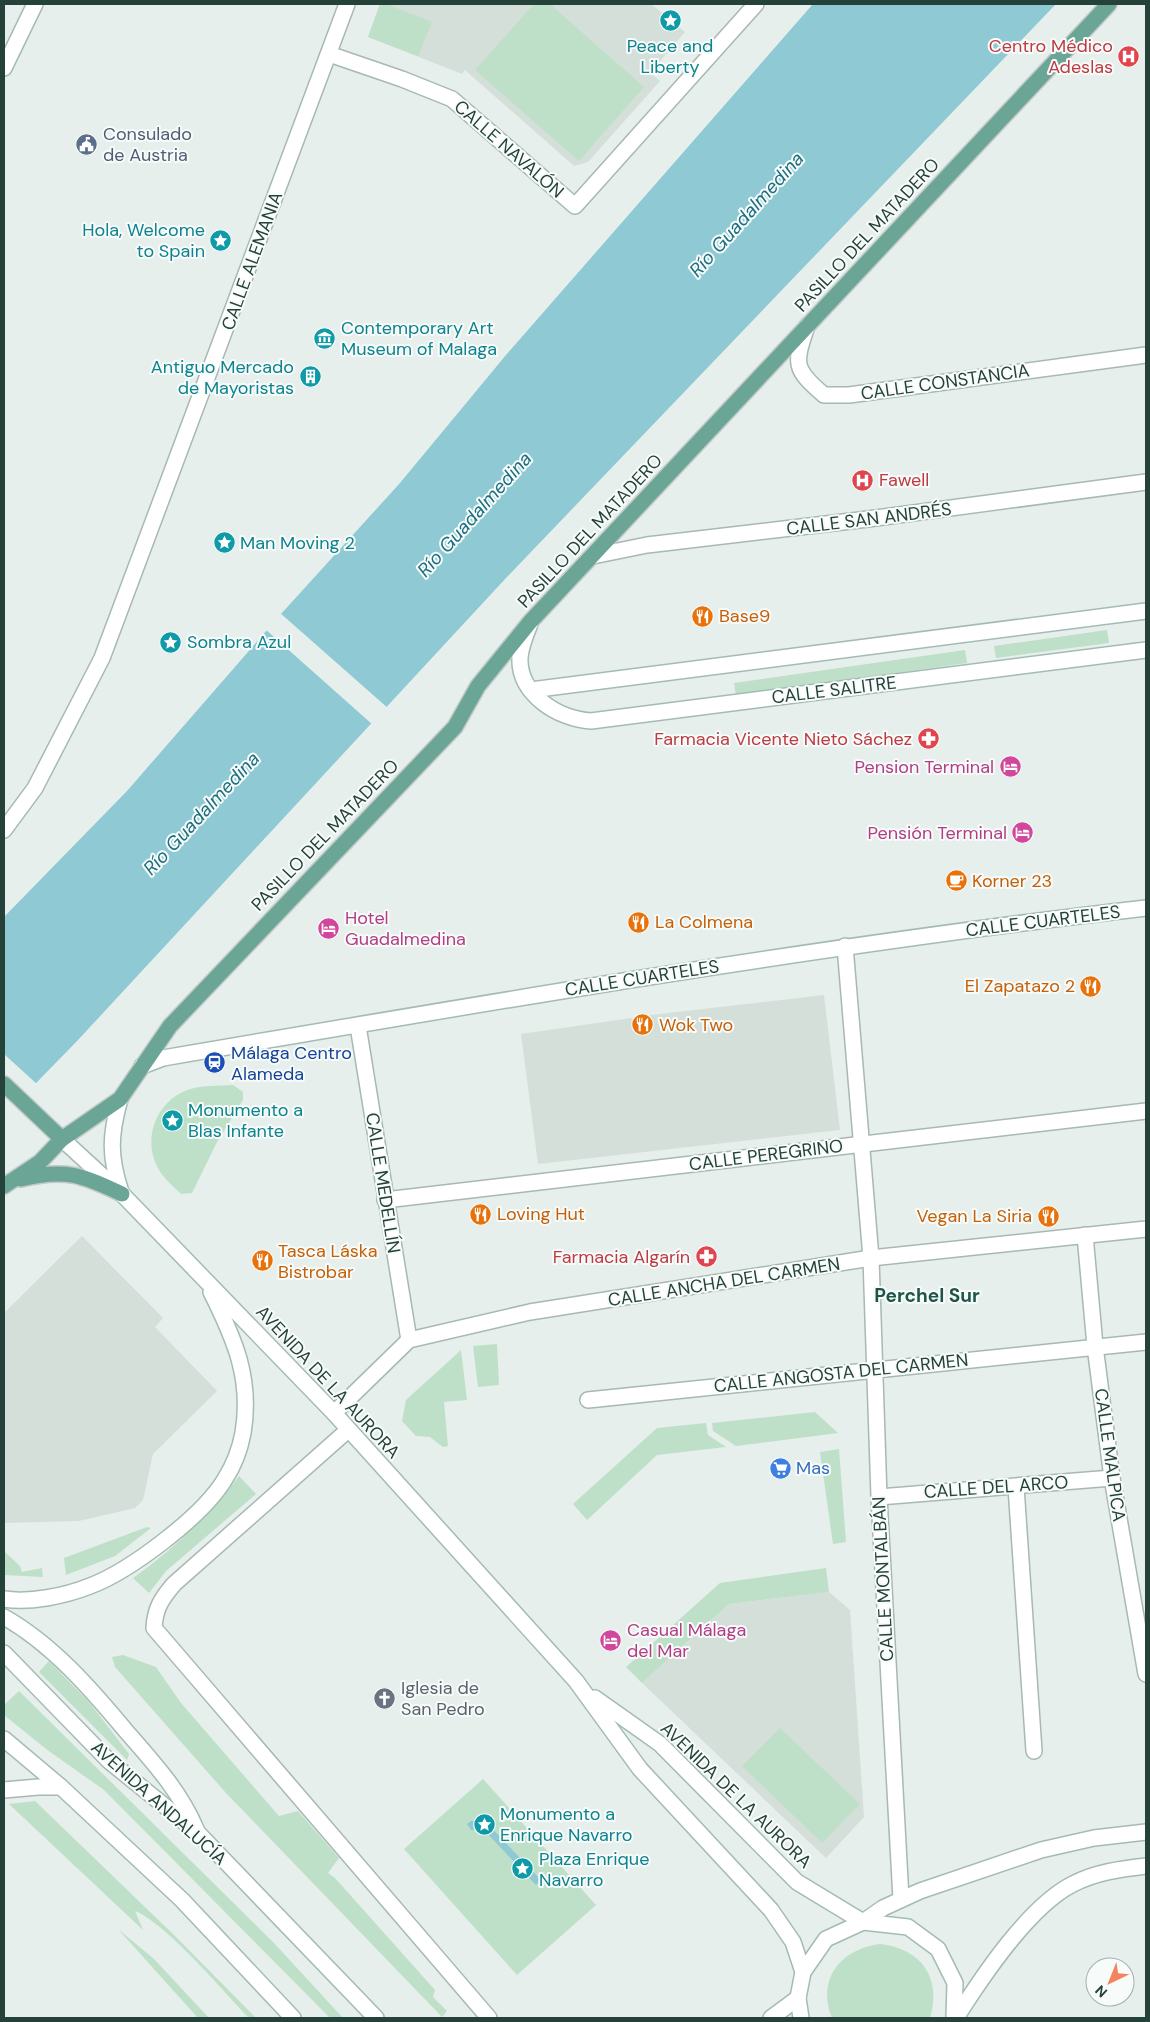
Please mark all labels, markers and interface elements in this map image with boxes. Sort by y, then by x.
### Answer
place icon: Peace and Liberty [658,9,682,33]
place label: Peace and Liberty [627,34,713,79]
place label: Centro Médico Adeslas [989,34,1113,79]
hospital icon: Centro Médico Adeslas [1117,44,1141,68]
street label: CALLE NAVALÓN [449,95,569,203]
place label: Consulado de Austria [103,122,192,167]
public building icon: Consulado de Austria [75,132,99,156]
water label: Río Guadalmedina [684,146,809,282]
street label: PASILLO DEL MATADERO [789,153,945,317]
street label: CALLE ALEMANIA [216,188,288,334]
place label: Hola, Welcome to Spain [82,218,205,263]
place icon: Hola, Welcome to Spain [209,228,233,252]
place label: Contemporary Art Museum of Malaga [341,316,497,361]
museum icon: Contemporary Art Museum of Malaga [313,326,337,350]
place label: Antiguo Mercado de Mayoristas [151,355,294,400]
street label: CALLE CONSTANCIA [859,358,1031,406]
building icon: Antiguo Mercado de Mayoristas [298,365,322,389]
water label: Río Guadalmedina [412,446,537,582]
street label: PASILLO DEL MATADERO [512,449,668,613]
hospital icon: Fawell [851,468,875,492]
place label: Fawell [879,468,929,492]
street label: CALLE SAN ANDRÉS [785,497,953,541]
place icon: Man Moving 2 [212,531,236,555]
place label: Man Moving 2 [240,531,355,555]
restaurant icon: Base9 [691,604,715,628]
place label: Base9 [719,604,770,628]
place icon: Sombra Azul [159,630,183,654]
place label: Sombra Azul [187,630,291,654]
street label: CALLE SALITRE [770,670,898,710]
place label: Farmacia Vicente Nieto Sáchez [654,727,912,751]
pharmacy icon: Farmacia Vicente Nieto Sáchez [916,727,940,751]
water label: Río Guadalmedina [138,746,265,880]
street label: PASILLO DEL MATADERO [246,754,404,916]
place label: Pension Terminal [855,755,994,779]
hotel icon: Pension Terminal [998,755,1022,779]
place label: Pensión Terminal [868,821,1007,845]
hotel icon: Pensión Terminal [1011,821,1035,845]
cafe icon: Korner 23 [944,869,968,893]
place label: Korner 23 [972,869,1052,893]
street label: CALLE CUARTELES [964,900,1122,942]
place label: Hotel Guadalmedina [345,906,466,951]
restaurant icon: La Colmena [627,910,651,934]
place label: La Colmena [655,910,753,934]
hotel icon: Hotel Guadalmedina [317,916,341,940]
street label: CALLE CUARTELES [563,954,721,1002]
place label: El Zapatazo 2 [965,974,1075,998]
restaurant icon: El Zapatazo 2 [1079,974,1103,998]
restaurant icon: Wok Two [631,1013,655,1037]
place label: Wok Two [659,1013,733,1037]
place label: Málaga Centro Alameda [231,1041,352,1086]
station icon: Málaga Centro Alameda [203,1051,227,1075]
place label: Monumento a Blas Infante [188,1098,303,1143]
place icon: Monumento a Blas Infante [160,1108,184,1132]
street label: CALLE MEDELLÍN [360,1111,406,1255]
street label: CALLE PEREGRINO [688,1134,844,1176]
restaurant icon: Loving Hut [469,1202,493,1226]
place label: Loving Hut [497,1202,585,1226]
place label: Vegan La Siria [916,1204,1032,1228]
restaurant icon: Vegan La Siria [1036,1204,1060,1228]
place label: Tasca Láska Bistrobar [278,1239,378,1284]
place label: Farmacia Algarín [553,1245,690,1269]
pharmacy icon: Farmacia Algarín [694,1245,718,1269]
restaurant icon: Tasca Láska Bistrobar [250,1249,274,1273]
street label: CALLE ANCHA DEL CARMEN [606,1252,842,1312]
district label: Perchel Sur [874,1283,980,1308]
street label: AVENIDA DE LA AURORA [251,1300,405,1464]
street label: CALLE ANGOSTA DEL CARMEN [713,1348,969,1398]
street label: CALLE MALPICA [1089,1387,1131,1523]
supermarket icon: Mas [768,1456,792,1480]
place label: Mas [796,1456,830,1480]
street label: CALLE DEL ARCO [923,1470,1069,1504]
street label: CALLE MONTALBÁN [867,1496,899,1662]
place label: Casual Málaga del Mar [627,1618,746,1663]
hotel icon: Casual Málaga del Mar [599,1628,623,1652]
place label: Iglesia de San Pedro [401,1676,485,1721]
church icon: Iglesia de San Pedro [373,1686,397,1710]
street label: AVENIDA DE LA AURORA [655,1716,817,1874]
street label: AVENIDA ANDALUCÍA [86,1736,232,1870]
place label: Monumento a Enrique Navarro [500,1802,632,1847]
place icon: Monumento a Enrique Navarro [472,1812,496,1836]
place label: Plaza Enrique Navarro [539,1847,649,1892]
place icon: Plaza Enrique Navarro [511,1857,535,1881]
north arrow [1085,1957,1135,2007]
text: N [1091,1981,1111,2002]

